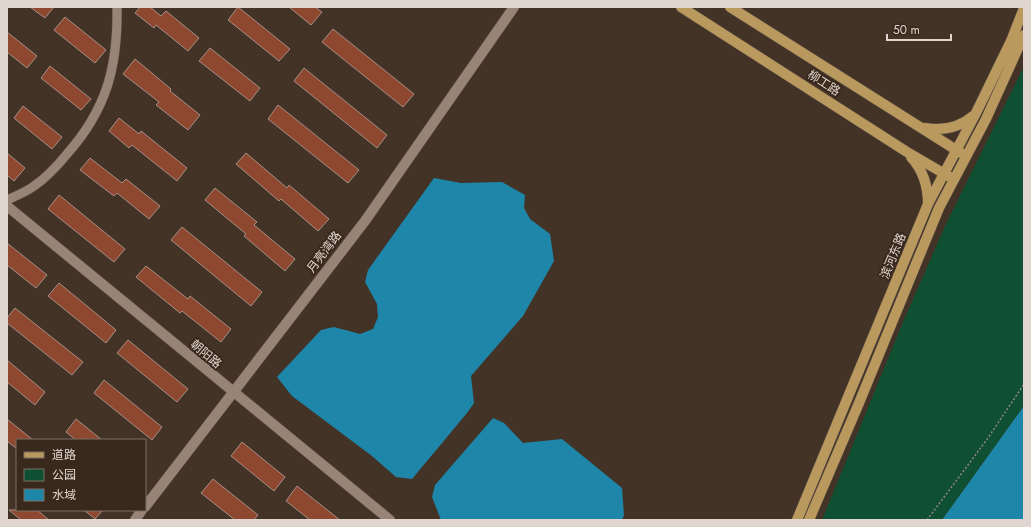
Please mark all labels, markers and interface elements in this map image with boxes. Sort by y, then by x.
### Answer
scale bar [887,16,951,42]
text: 50 m [893,21,920,39]
street label: 柳工路 [804,66,844,100]
street label: 月亮湾路 [302,227,346,277]
street label: 滨河东路 [876,230,910,282]
street label: 朝阳路 [186,336,226,372]
legend [16,439,146,511]
text: 道路 [52,446,76,464]
text: 公园 [52,466,76,484]
text: 水域 [52,486,76,504]

